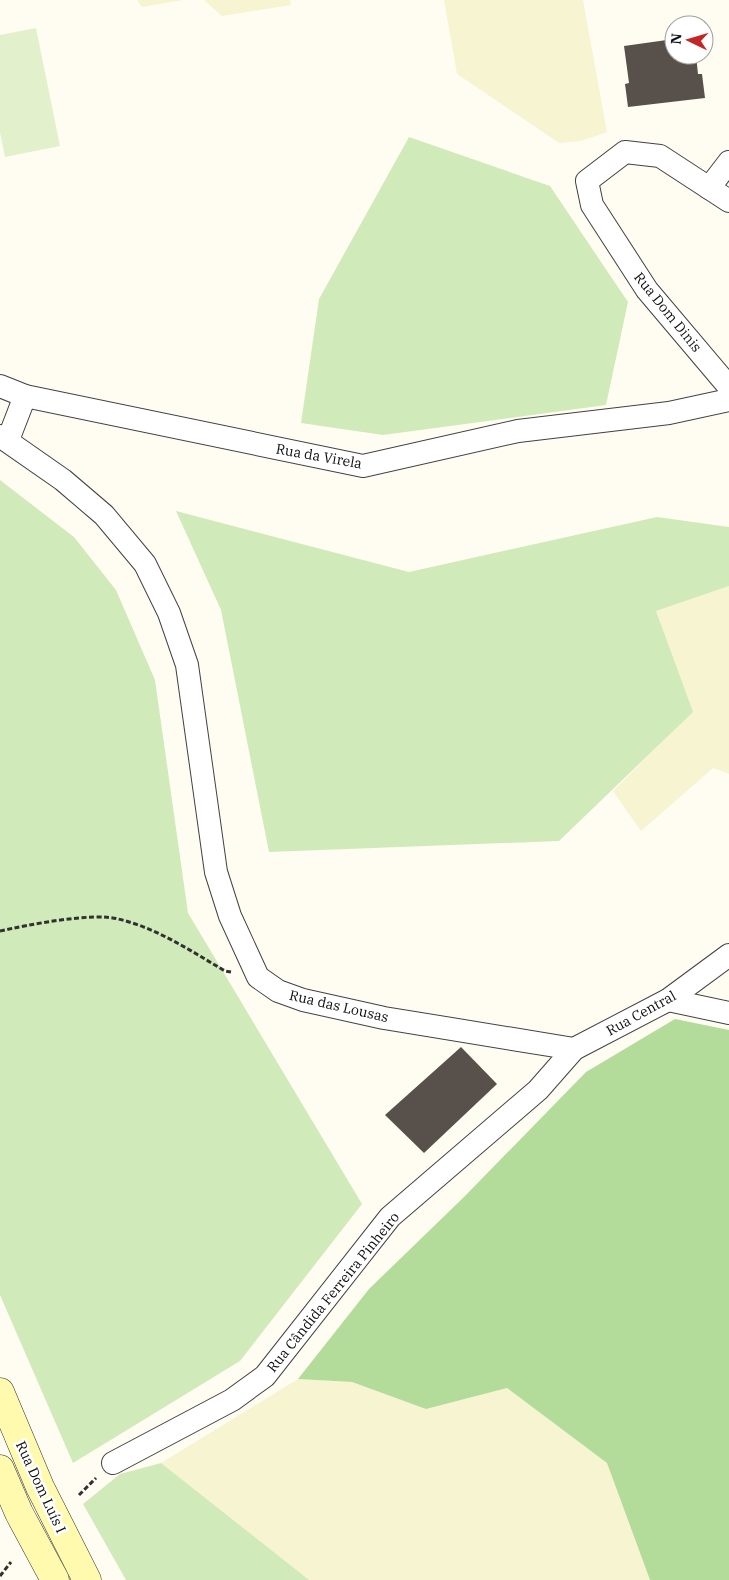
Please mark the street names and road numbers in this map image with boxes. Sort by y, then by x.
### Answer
street label: Rua Dom Dinis [630,268,706,356]
street label: Rua da Virela [274,440,364,473]
street label: Rua das Lousas [288,986,391,1026]
street label: Rua Central [603,986,679,1040]
street label: Rua Cândida Ferreira Pinheiro [263,1208,403,1376]
street label: Rua Dom Luís I [12,1438,70,1536]

